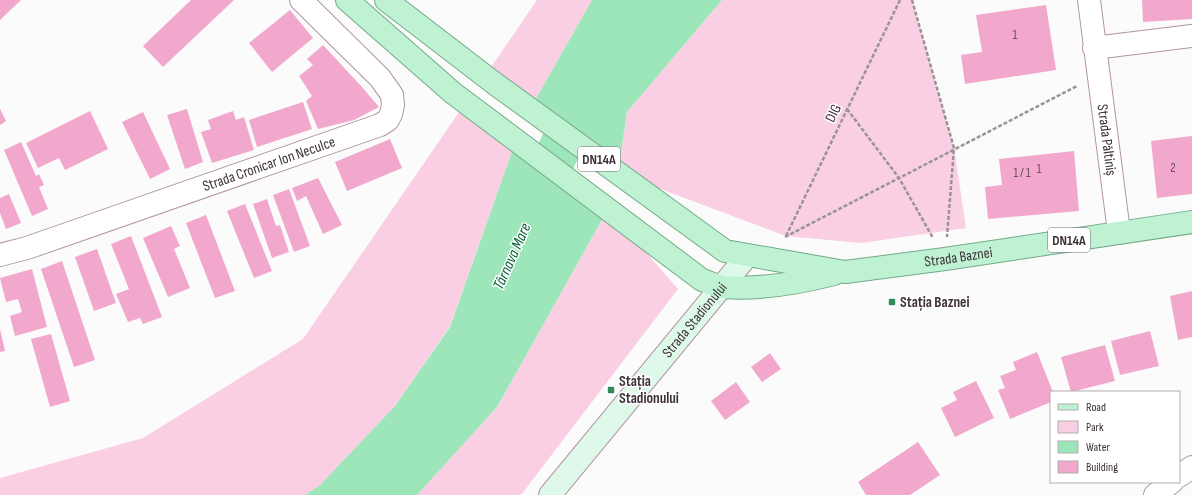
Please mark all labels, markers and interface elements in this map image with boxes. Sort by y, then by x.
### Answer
house number: 1 [1013,27,1018,43]
street label: DIG [821,101,846,125]
street label: Strada Păltiniș [1093,103,1121,177]
street label: Strada Cronicar Ion Neculce [200,132,338,196]
road number: DN14A [578,147,620,171]
house number: 2 [1170,160,1176,176]
house number: 1 [1037,161,1042,177]
house number: 1 / 1 [1013,165,1031,181]
water label: Târnava Mare [489,220,535,293]
road number: DN14A [1048,228,1090,252]
street label: Strada Baznei [923,243,994,272]
street label: Strada Stadionului [658,279,731,362]
place label: Stația Baznei [900,293,970,312]
marker: Stația Baznei [887,297,897,307]
place label: Stația Stadionului [619,372,679,408]
marker: Stația Stadionului [606,385,616,395]
legend [1050,391,1180,483]
text: Road [1086,400,1106,415]
text: Park [1086,420,1104,435]
text: Water [1086,440,1110,455]
text: Building [1086,460,1118,475]

